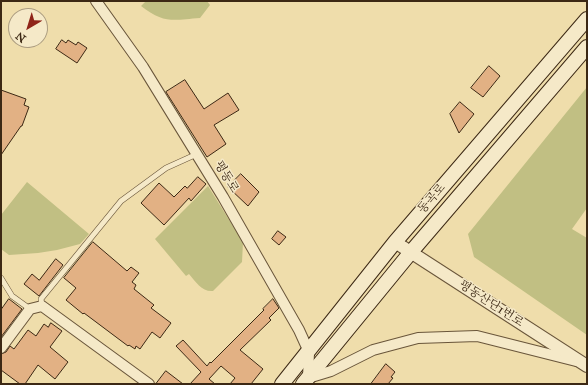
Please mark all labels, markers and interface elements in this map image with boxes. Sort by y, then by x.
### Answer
north arrow [8,8,48,48]
text: N [13,29,29,45]
street label: 평동로 [211,158,241,196]
street label: 동곡로 [415,181,449,217]
street label: 평동산단1번로 [456,278,526,330]

